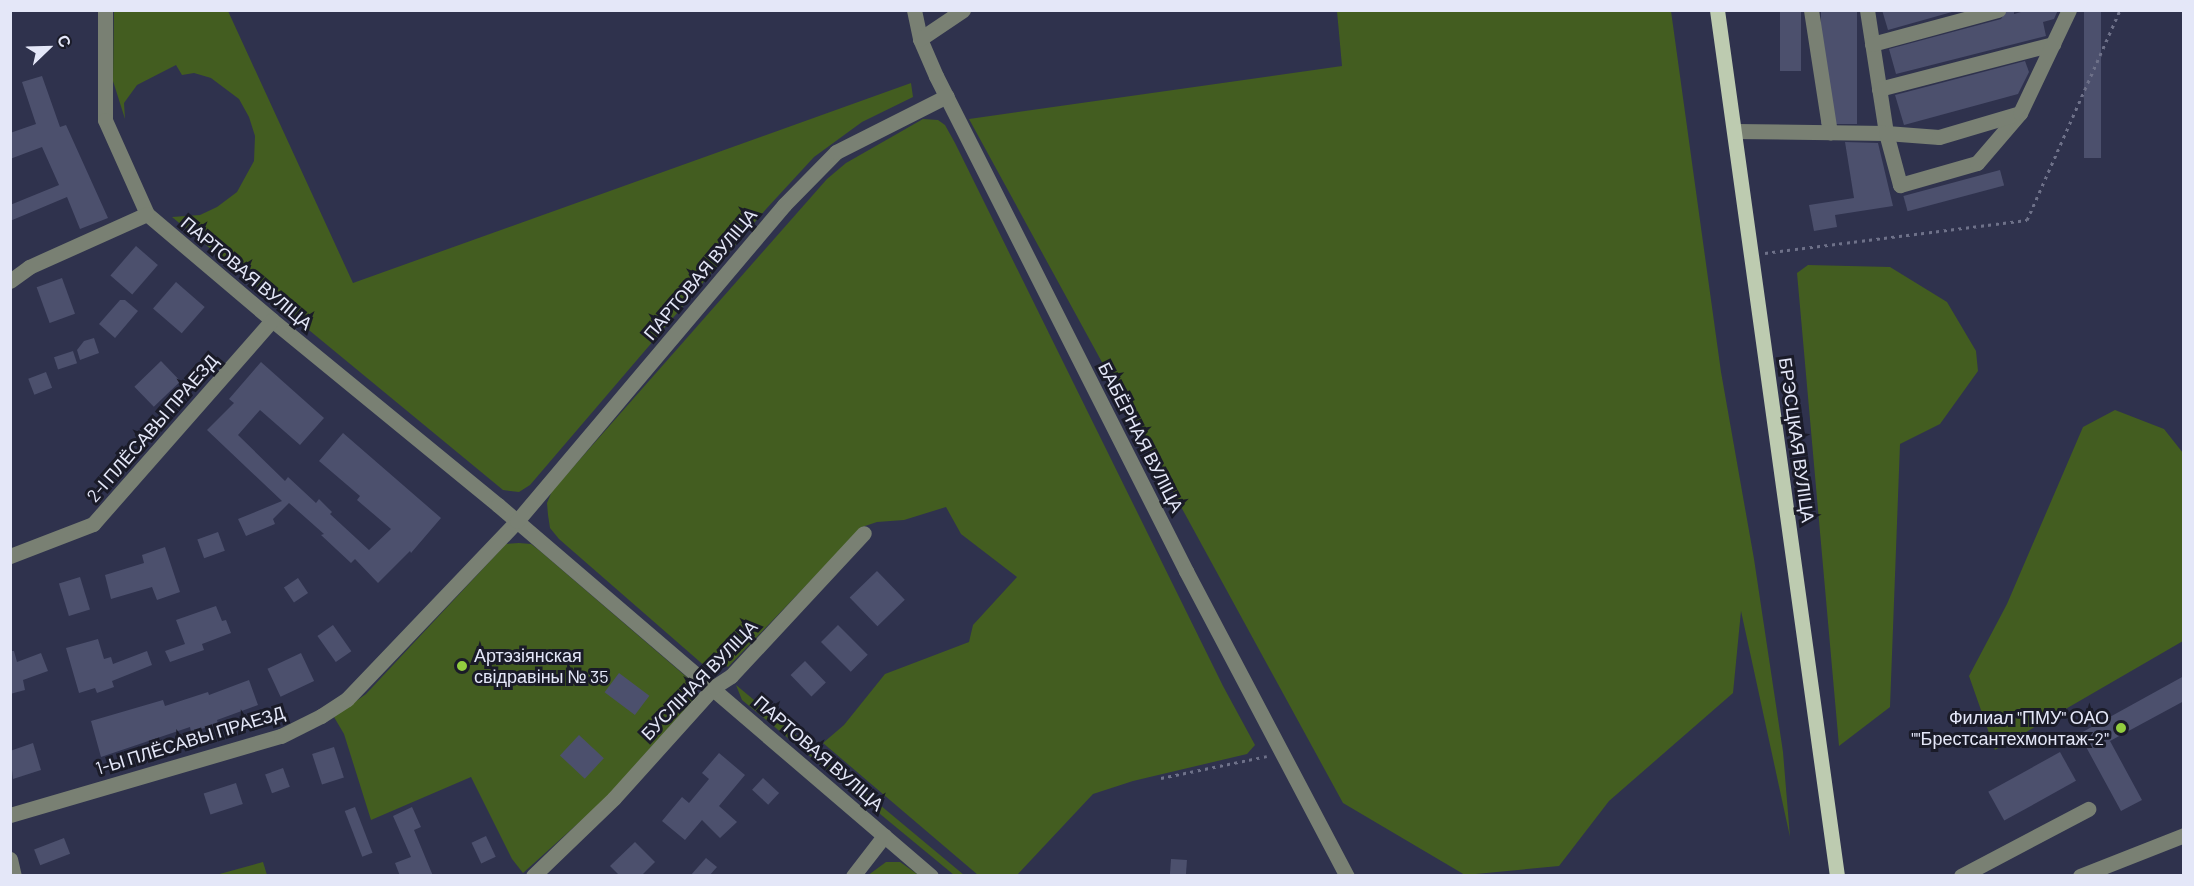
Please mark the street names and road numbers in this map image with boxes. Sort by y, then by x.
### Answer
street label: ПАРТОВАЯ ВУЛІЦА [639,204,761,344]
street label: ПАРТОВАЯ ВУЛІЦА [177,212,317,334]
street label: 2-І ПЛЁСАВЫ ПРАЕЗД [82,350,222,506]
street label: БРЭСЦКАЯ ВУЛІЦА [1775,356,1819,524]
street label: БАБЁРНАЯ ВУЛІЦА [1094,358,1188,516]
street label: БУСЛІНАЯ ВУЛІЦА [636,616,762,744]
street label: ПАРТОВАЯ ВУЛІЦА [750,691,888,815]
street label: 1-Ы ПЛЁСАВЫ ПРАЕЗД [93,701,287,779]

